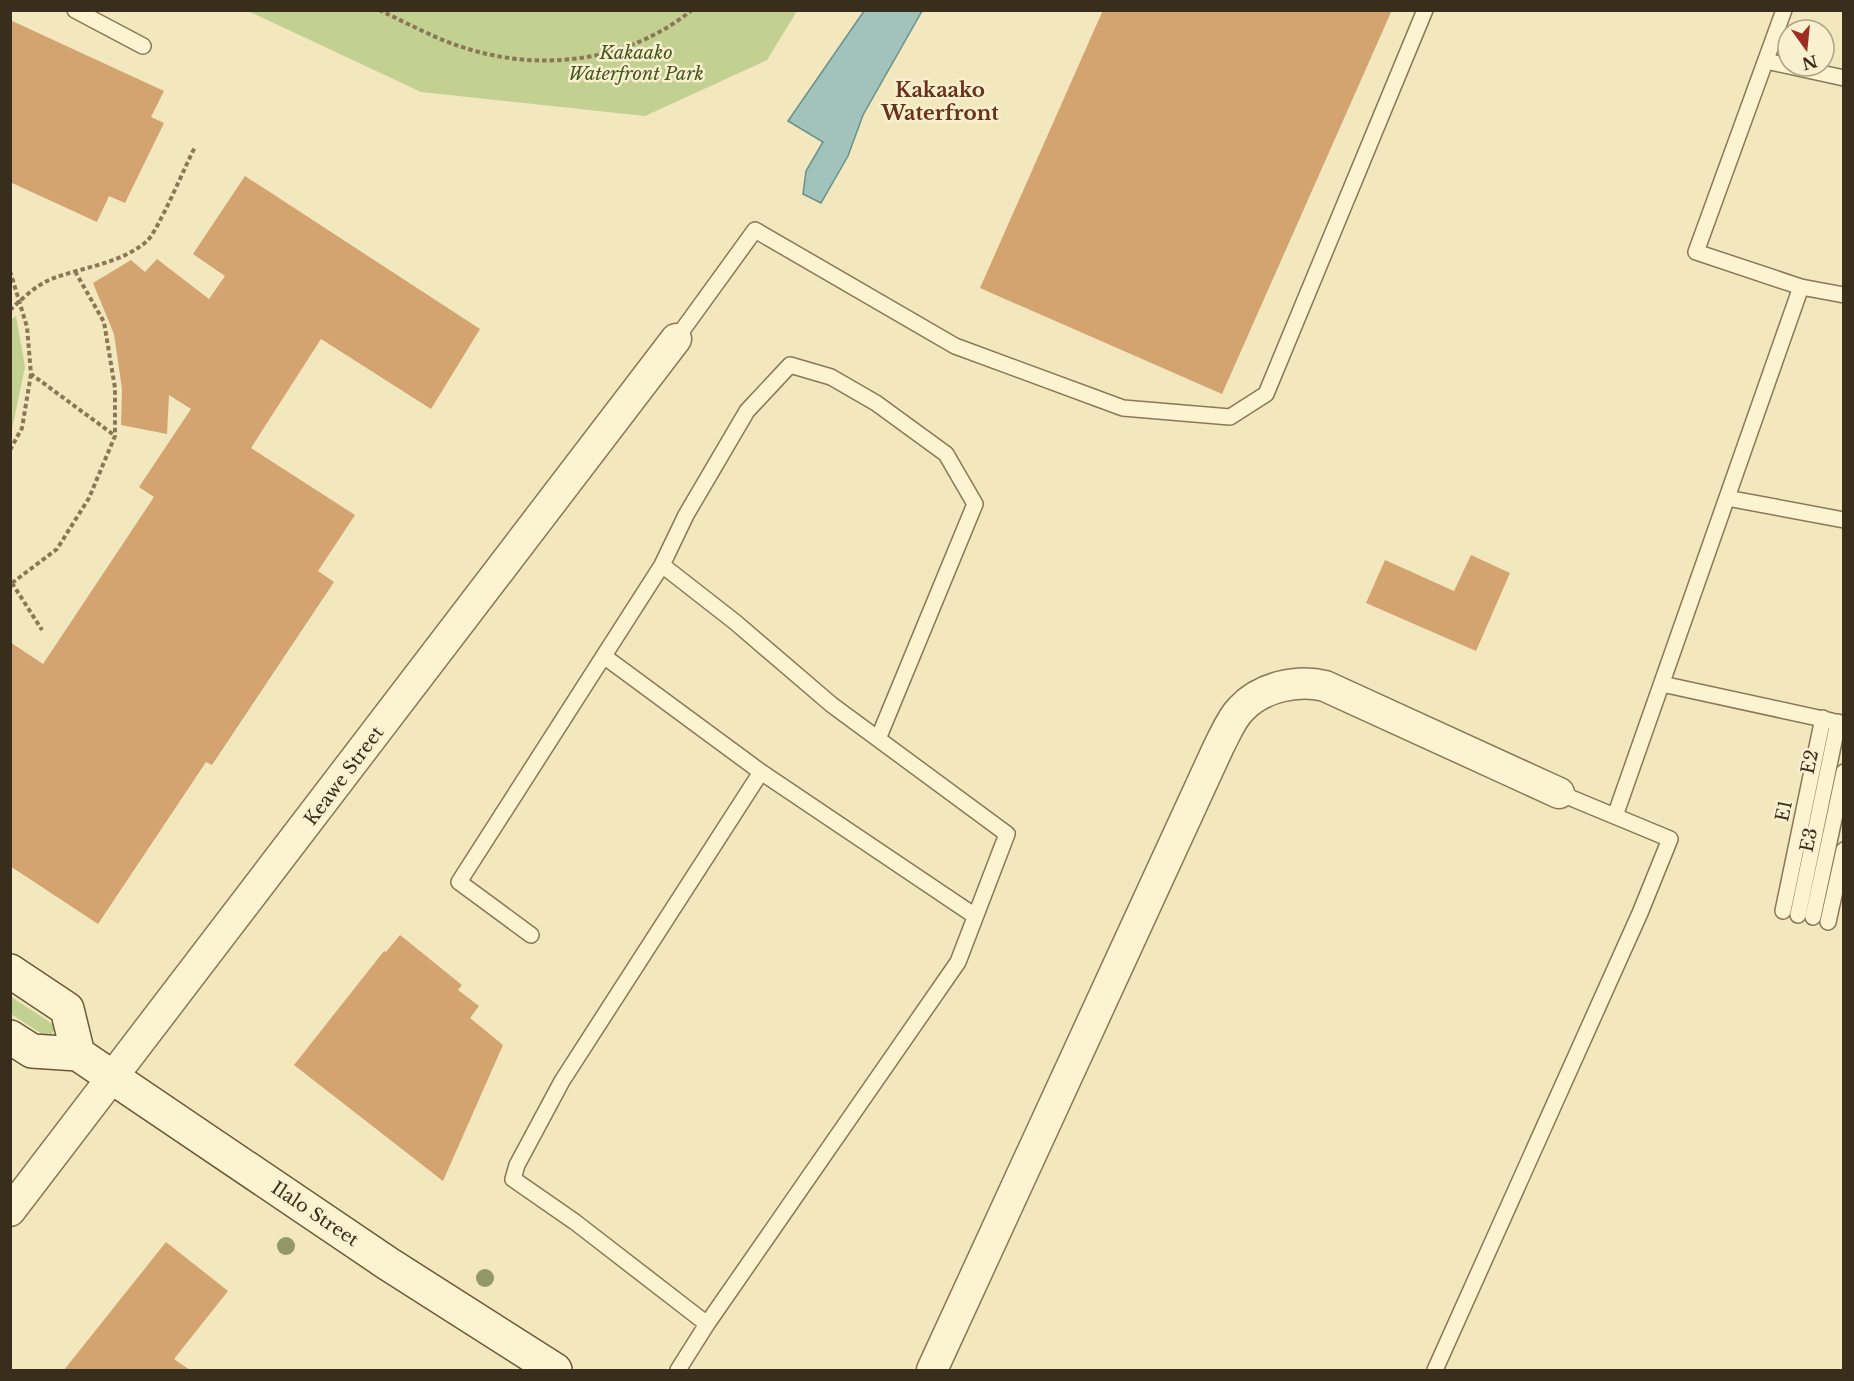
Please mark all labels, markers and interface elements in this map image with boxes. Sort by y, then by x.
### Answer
north arrow [1776,18,1836,78]
park label: Kakaako Waterfront Park [568,42,704,85]
text: N [1800,51,1820,74]
district label: Kakaako Waterfront [880,78,999,125]
street label: Keawe Street [300,722,388,830]
street label: E2 [1797,748,1823,776]
street label: E1 [1771,798,1797,824]
street label: E3 [1796,826,1822,854]
street label: Ilalo Street [267,1177,363,1251]

